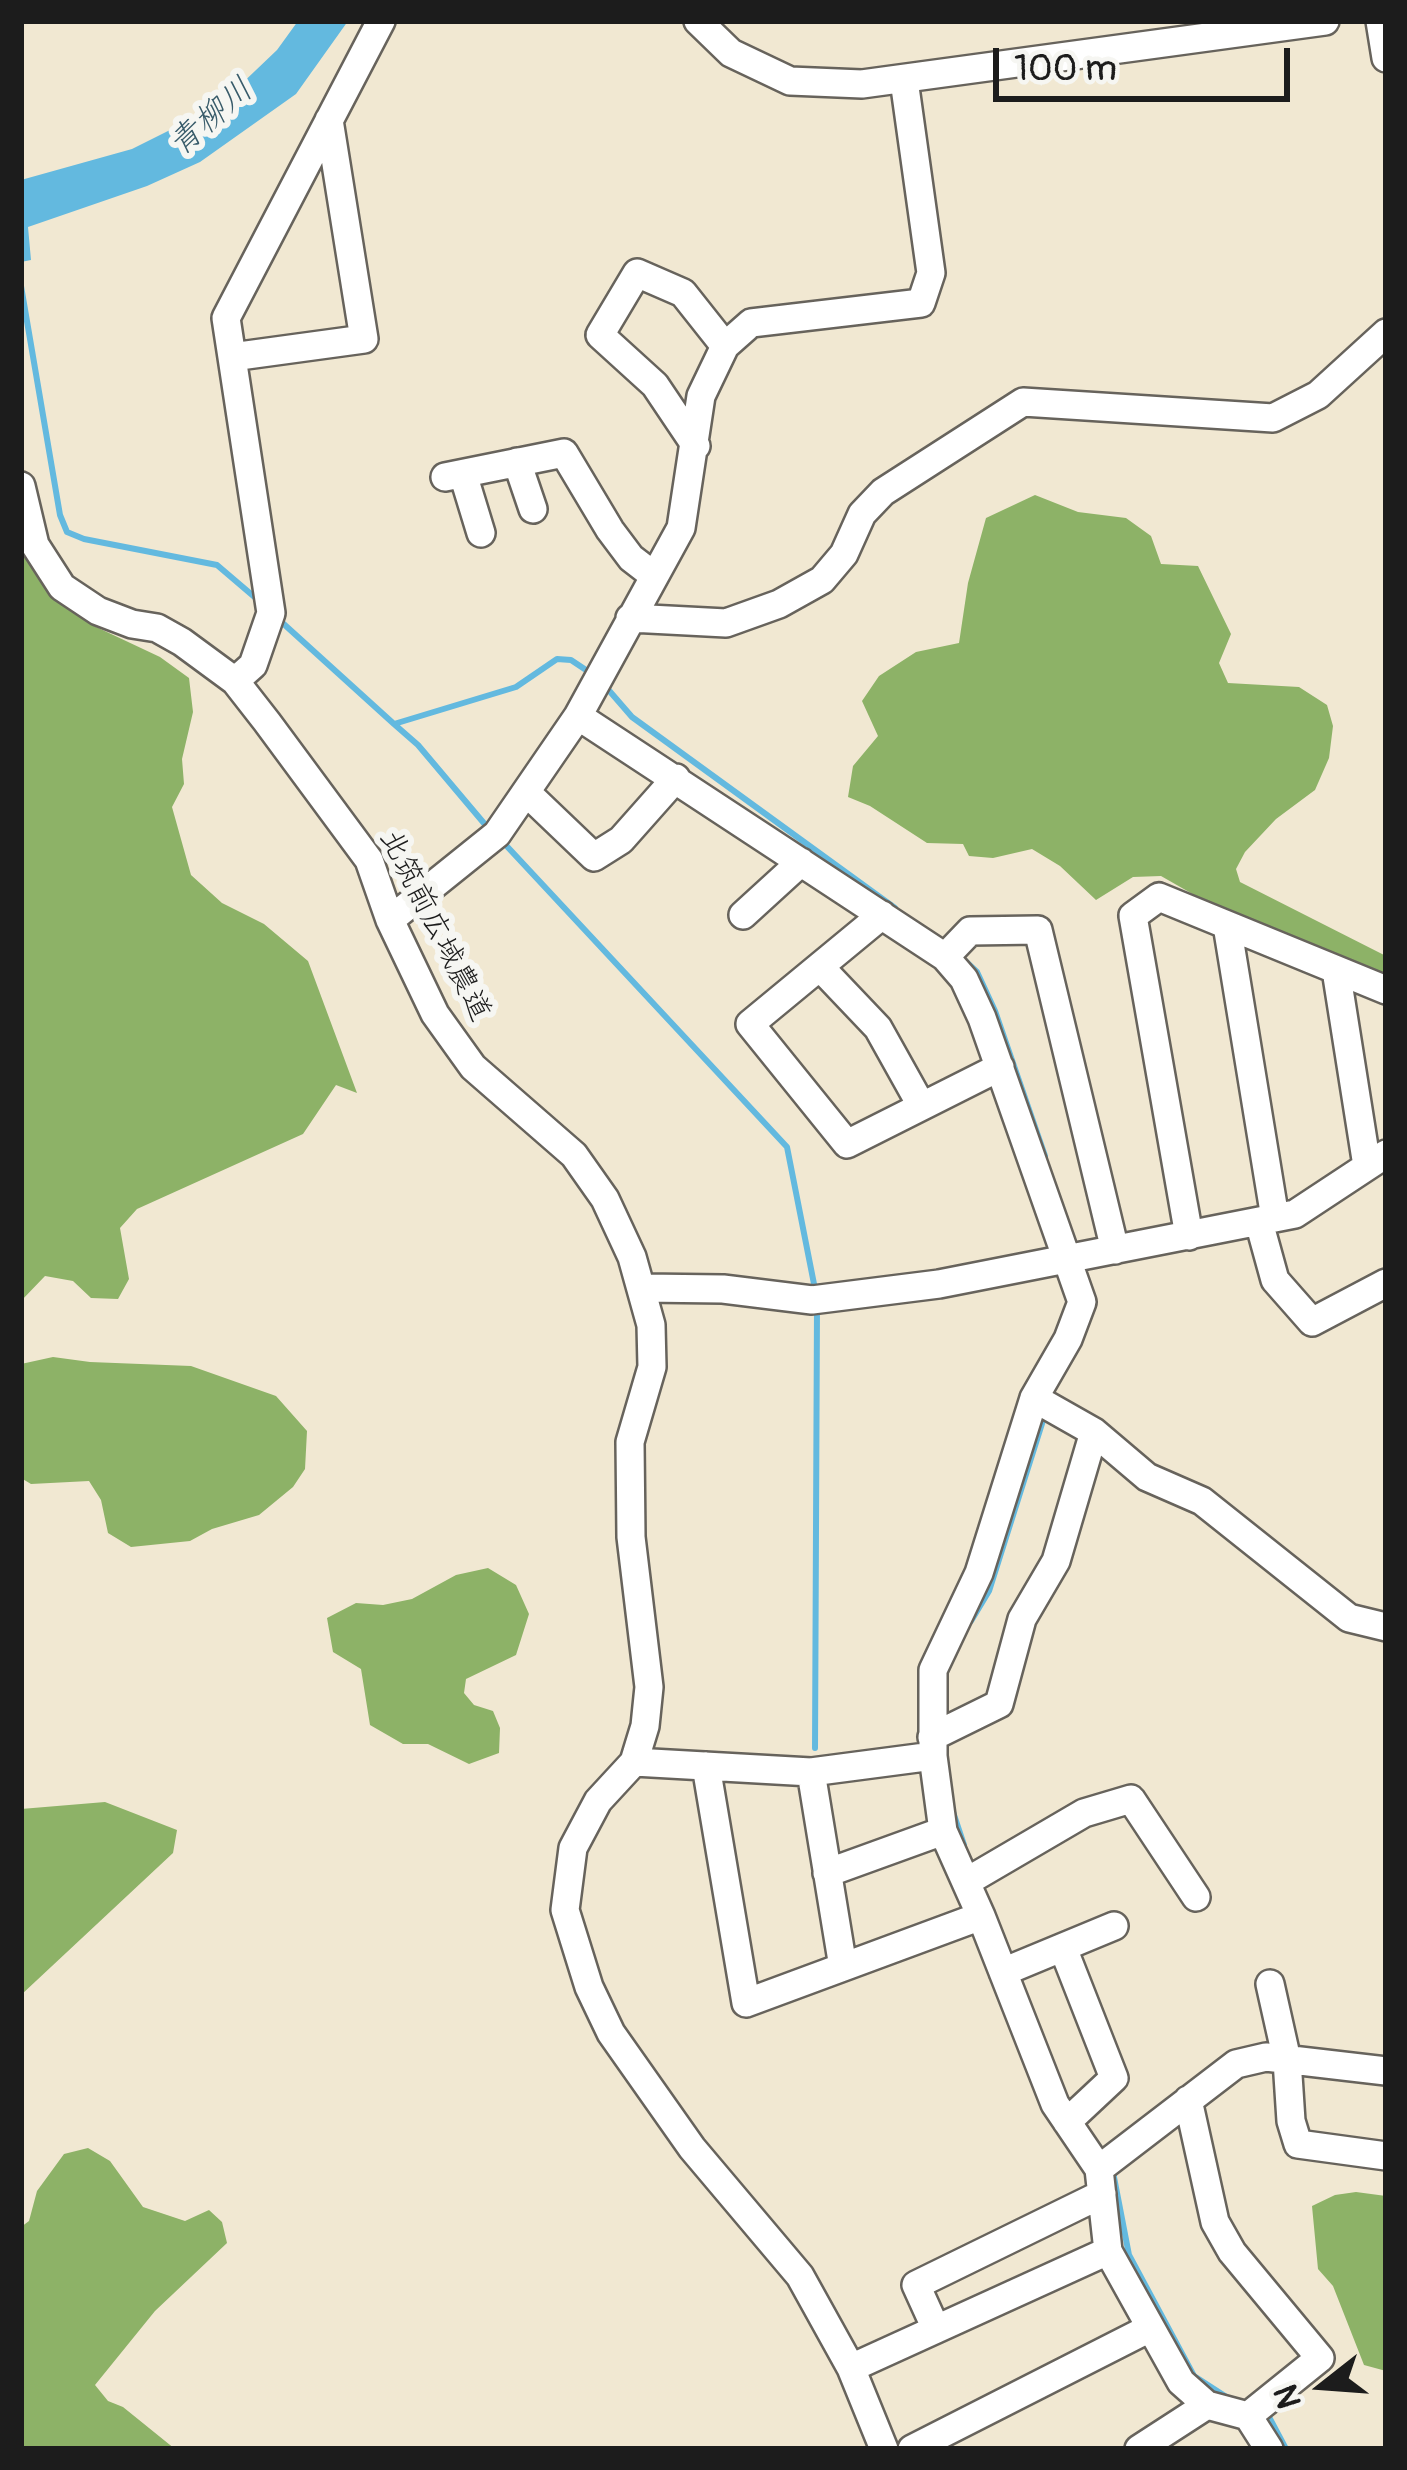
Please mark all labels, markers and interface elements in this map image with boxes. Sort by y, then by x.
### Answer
scale bar [999,24,1296,98]
text: 100 m [1014,46,1117,91]
water label: 青柳川 [162,71,262,165]
street label: 北筑前広域農道 [370,824,498,1028]
north arrow [1263,2326,1383,2446]
text: N [1265,2380,1311,2413]

